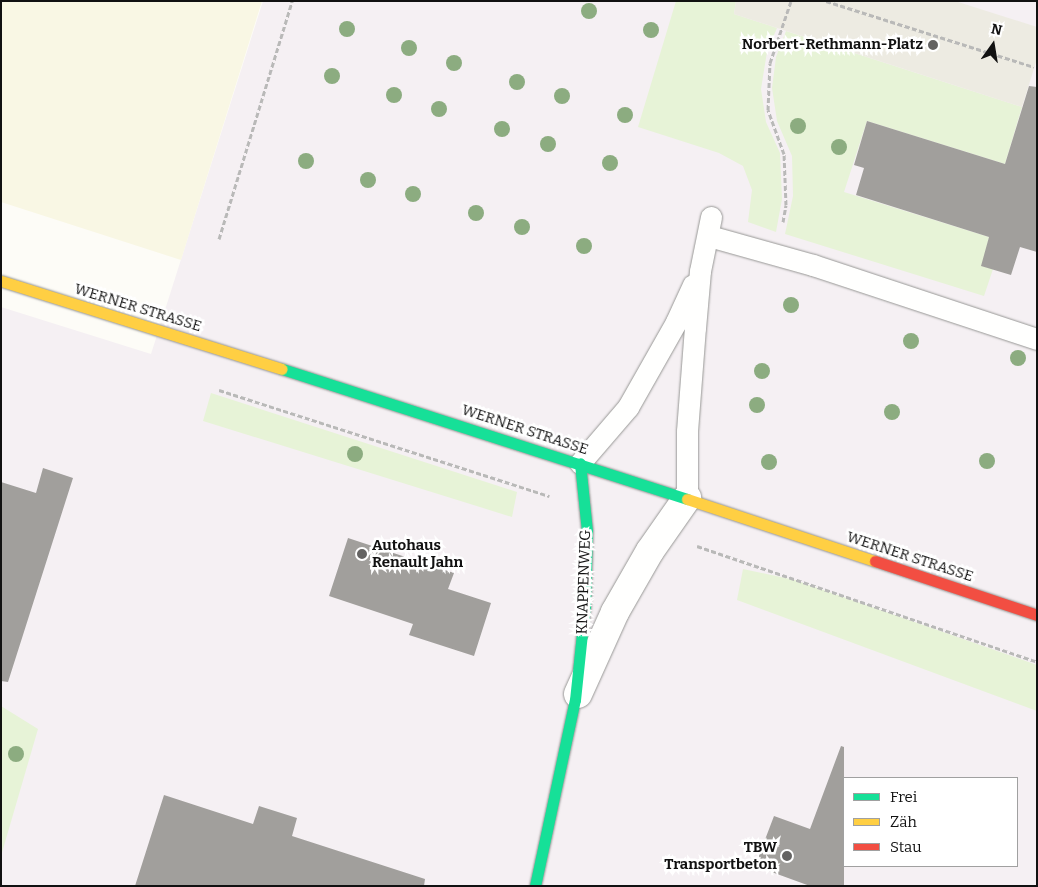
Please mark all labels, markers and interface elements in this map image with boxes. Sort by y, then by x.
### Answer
north arrow [968,20,1018,70]
text: N [989,20,1004,39]
place label: Norbert-Rethmann-Platz [742,36,923,54]
marker: Norbert-Rethmann-Platz [927,39,939,51]
street label: WERNER STRASSE [72,280,204,336]
street label: WERNER STRASSE [459,401,591,459]
street label: WERNER STRASSE [844,528,976,586]
street label: KNAPPENWEG [573,529,595,635]
place label: Autohaus Renault Jahn [372,536,463,571]
marker: Autohaus Renault Jahn [356,548,368,560]
legend [843,777,1018,867]
text: Frei [890,788,917,806]
text: Zäh [890,813,917,831]
place label: TBW Transportbeton [664,838,777,873]
text: Stau [890,838,922,856]
marker: TBW Transportbeton [781,850,793,862]

